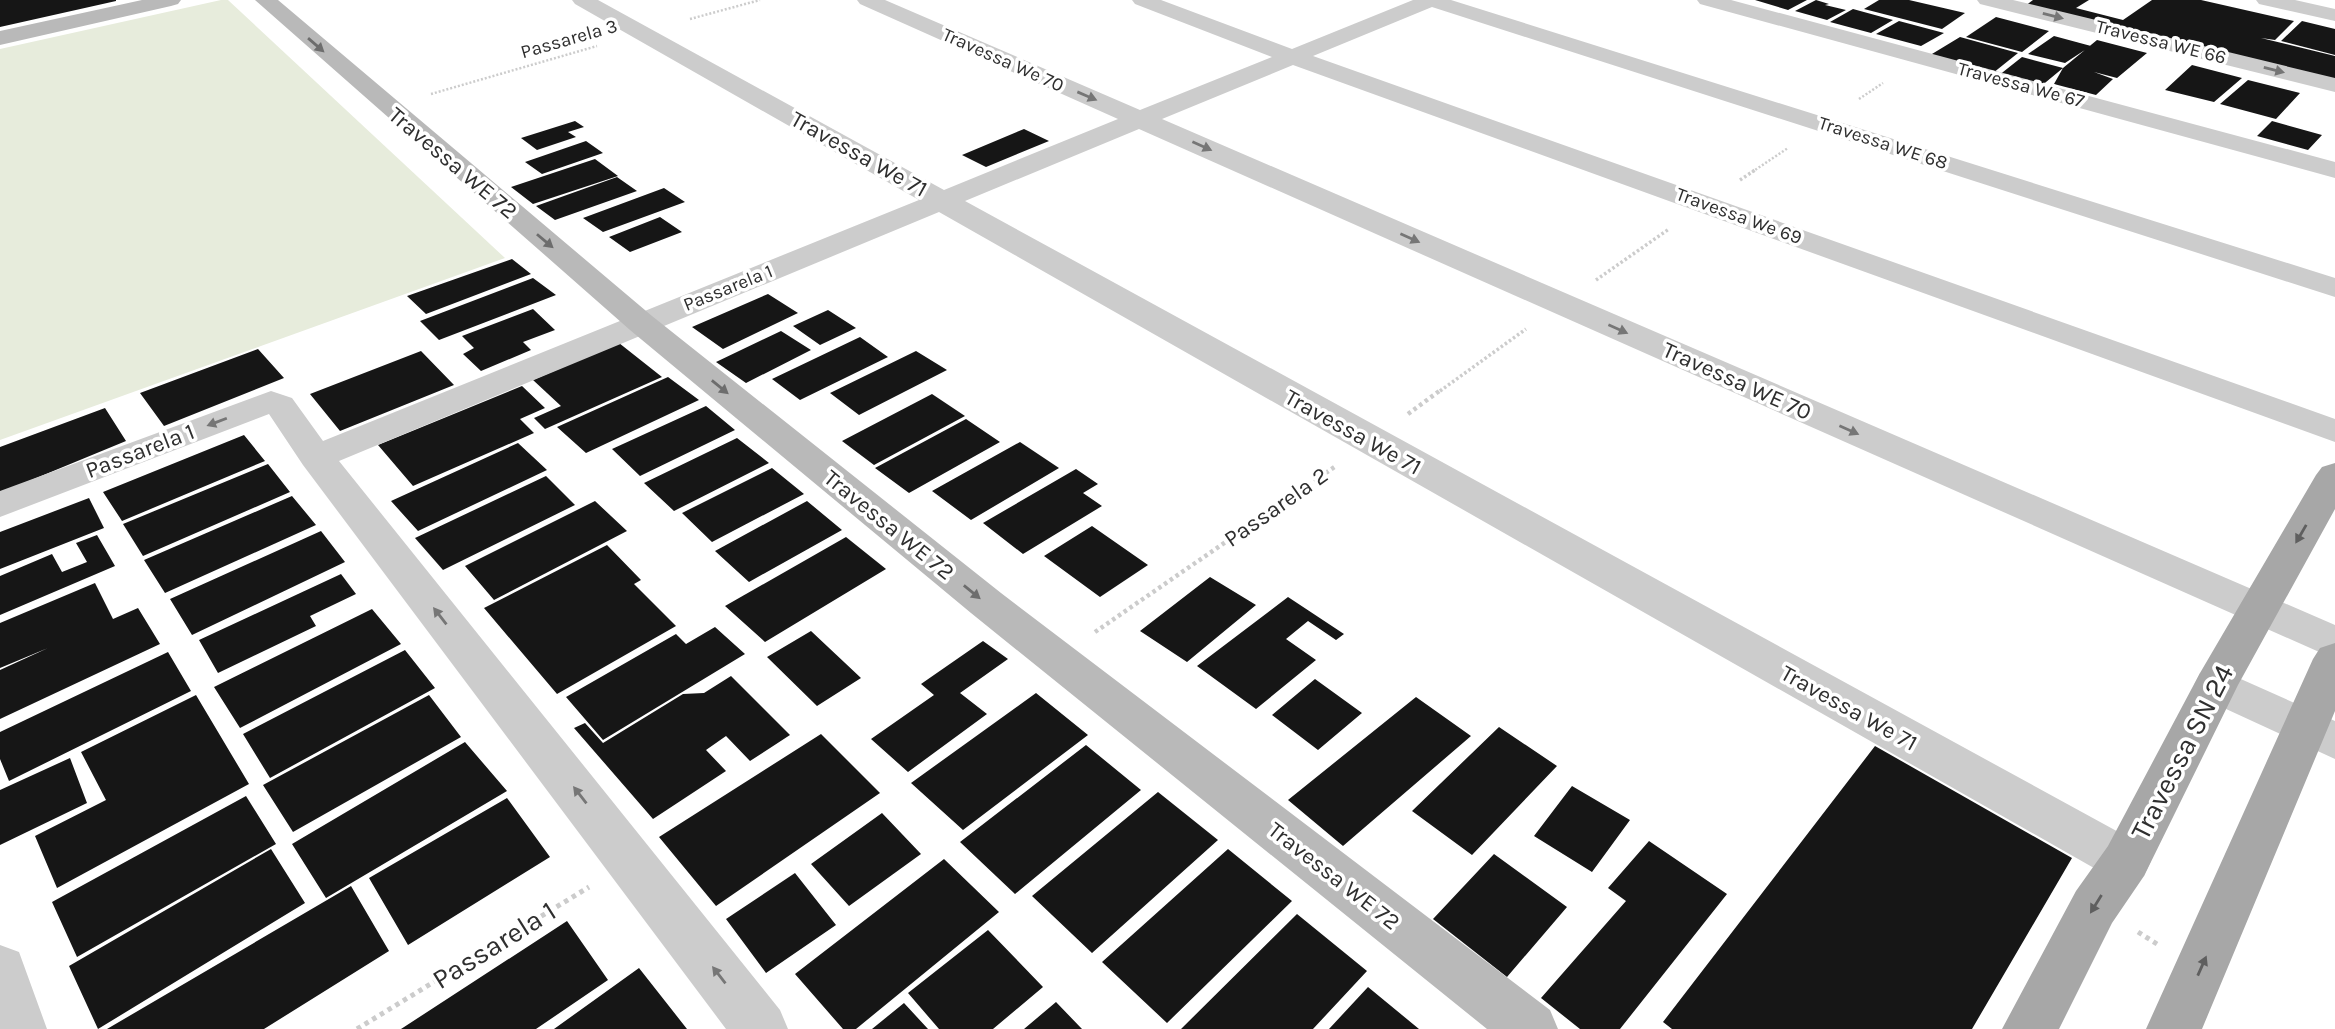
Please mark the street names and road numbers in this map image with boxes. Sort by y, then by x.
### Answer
street label: Passarela 3 [518,15,620,63]
street label: Travessa WE 66 [2094,15,2228,69]
street label: Travessa We 70 [939,23,1067,97]
street label: Travessa We 67 [1955,58,2087,112]
street label: Travessa WE 72 [383,101,523,225]
street label: Travessa We 71 [786,105,932,203]
street label: Travessa WE 68 [1816,112,1950,174]
street label: Travessa We 69 [1673,183,1805,249]
street label: Passarela 1 [680,260,776,316]
street label: Travessa WE 70 [1658,336,1816,426]
street label: Travessa We 71 [1280,383,1426,481]
street label: Passarela 1 [82,418,198,484]
street label: Passarela 2 [1219,461,1333,553]
street label: Travessa WE 72 [819,464,959,586]
street label: Travessa We 71 [1776,659,1922,757]
street label: Travessa SN 24 [2124,659,2240,845]
street label: Travessa WE 72 [1263,816,1405,936]
street label: Passarela 1 [426,894,562,996]

